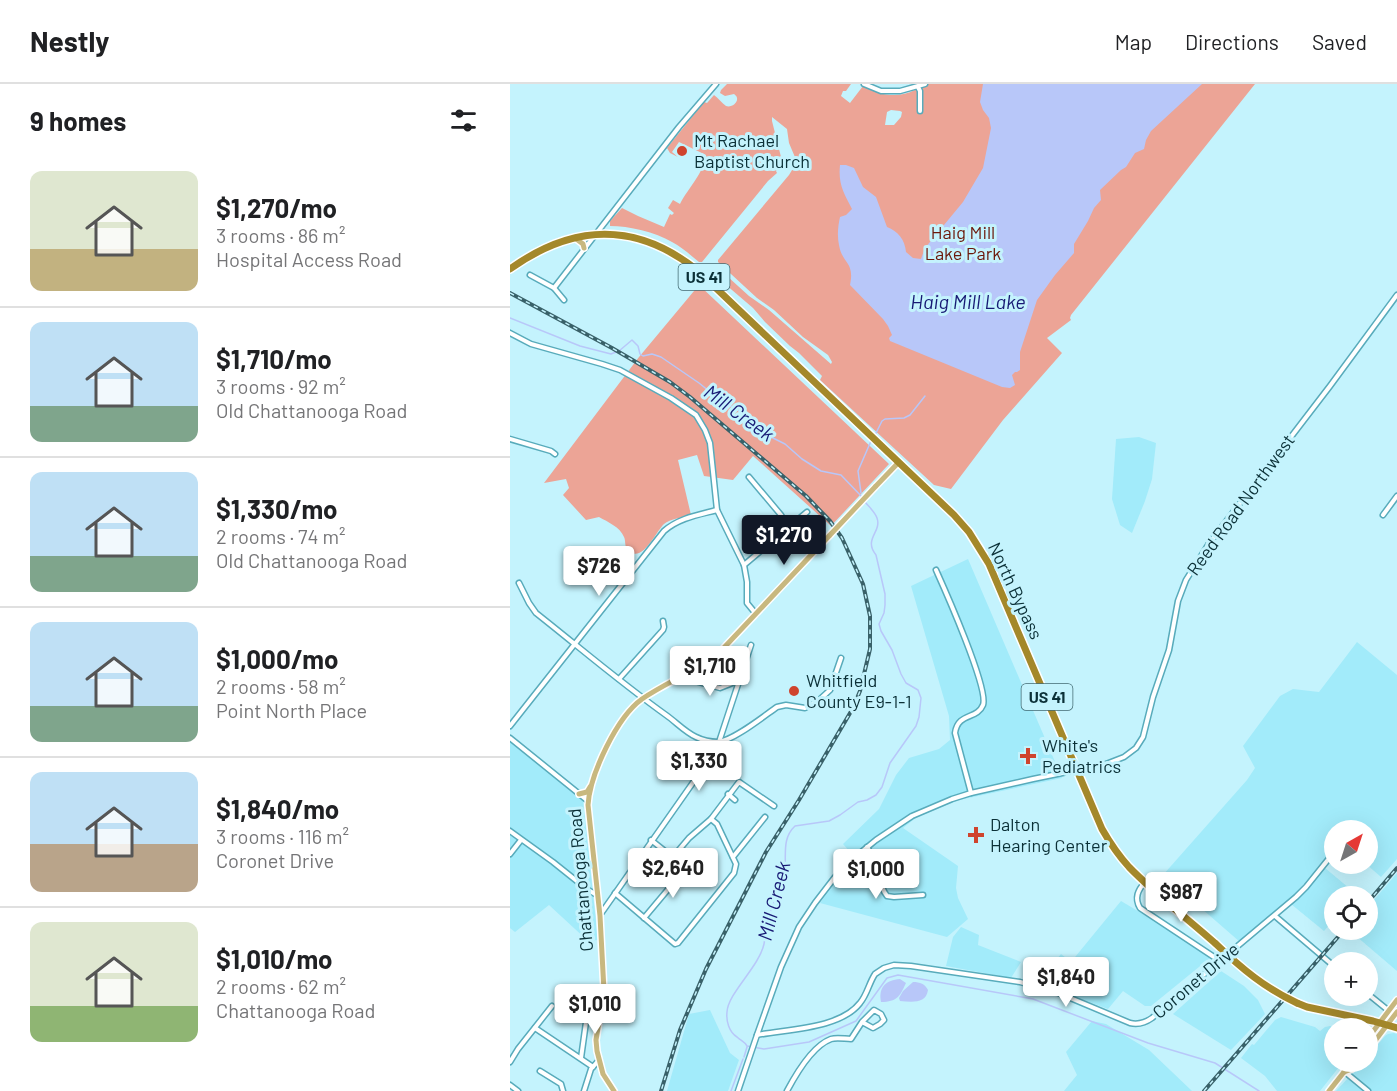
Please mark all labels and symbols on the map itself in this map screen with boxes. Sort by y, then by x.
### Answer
place label: Mt Rachael Baptist Church [694,129,810,172]
marker: Mt Rachael Baptist Church [675,144,689,158]
park label: Haig Mill Lake Park [925,221,1001,264]
road number: US 41 [678,264,730,290]
water label: Haig Mill Lake [910,289,1026,313]
water label: Mill Creek [700,379,780,446]
street label: Reed Road Northwest [1182,430,1299,579]
pin: $1,270 [735,515,833,566]
street label: North Bypass [984,539,1048,642]
pin: $726 [563,546,635,597]
pin: $1,710 [661,646,759,697]
place label: Whitfield County E9-1-1 [806,669,912,712]
marker: Whitfield County E9-1-1 [787,684,801,698]
road number: US 41 [1022,684,1072,710]
place label: White's Pediatrics [1042,734,1121,777]
pin: $1,330 [650,741,748,792]
marker: White's Pediatrics [1019,747,1037,765]
street label: Chattanooga Road [563,808,597,953]
place label: Dalton Hearing Center [990,813,1108,856]
north arrow [1324,820,1378,874]
marker: Dalton Hearing Center [967,826,985,844]
pin: $2,640 [624,848,722,899]
pin: $1,000 [827,849,925,900]
water label: Mill Creek [752,858,795,943]
pin: $987 [1145,872,1217,923]
street label: Coronet Drive [1148,938,1243,1023]
pin: $1,840 [1017,957,1115,1008]
pin: $1,010 [546,984,644,1035]

